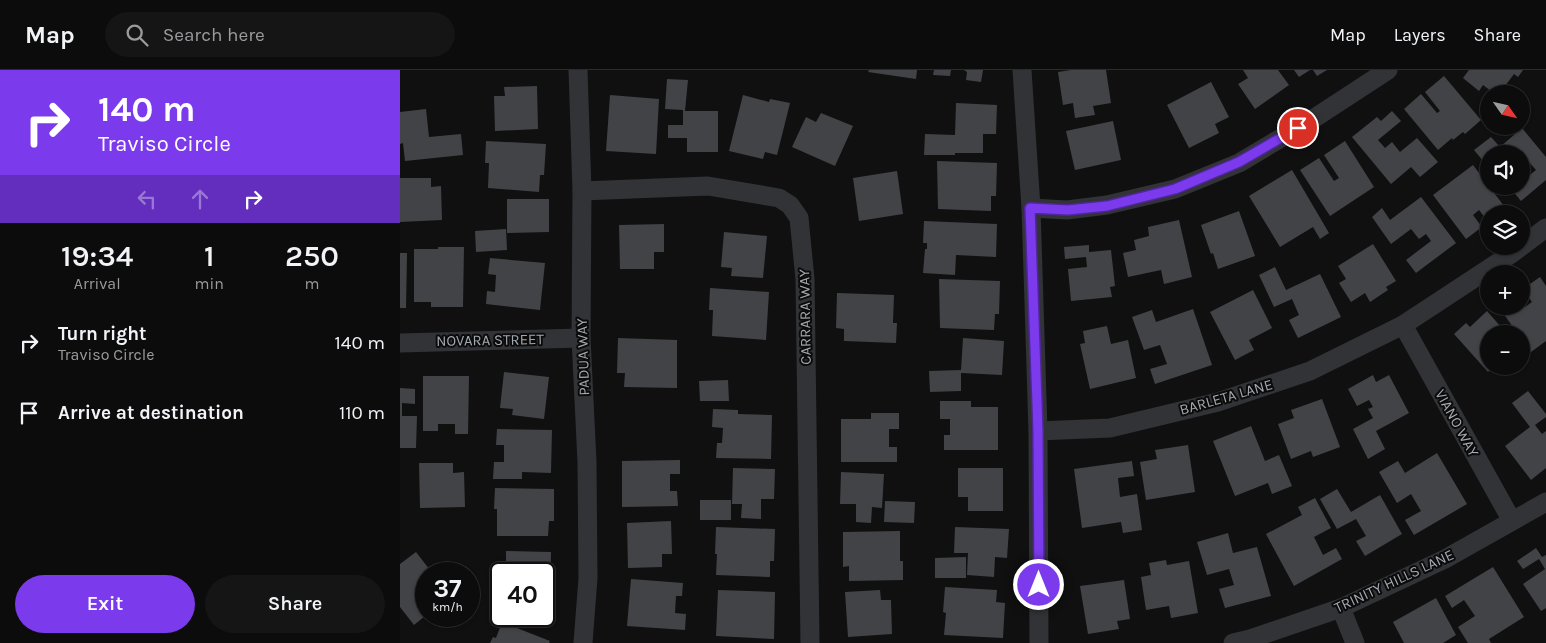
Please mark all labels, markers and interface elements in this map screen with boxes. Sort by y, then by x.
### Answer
search box [105,12,455,57]
text: Map [25,21,75,49]
icon: search [123,21,151,49]
text: Search here [163,24,265,46]
text: Map [1330,24,1366,46]
text: Layers [1394,24,1446,46]
text: Share [1474,24,1521,46]
north arrow [1480,85,1530,135]
map controls [1480,85,1530,375]
text: 140 m [98,89,196,130]
icon: right [15,90,80,155]
pin [1277,107,1319,149]
icon: arrive [1284,114,1312,142]
text: Traviso Circle [98,131,231,157]
button: sound [1480,145,1530,195]
icon: left [133,185,161,213]
icon: ahead [186,185,214,213]
icon: right [239,185,267,213]
button: layers [1480,205,1530,255]
text: 19:34 [61,238,133,274]
text: 1 [204,238,214,274]
text: 250 [285,238,339,274]
button: + [1480,265,1530,315]
street label: CARRARA WAY [795,268,815,365]
text: Arrival [74,274,121,293]
text: min [194,274,224,293]
text: m [304,274,319,293]
street label: PADUA WAY [573,317,593,396]
text: Turn right [58,323,147,345]
button: − [1480,325,1530,375]
icon: right [15,329,43,357]
street label: NOVARA STREET [436,330,545,350]
text: 140 m [335,332,385,354]
text: Traviso Circle [58,345,155,364]
street label: BARLETA LANE [1177,375,1275,419]
street label: VIANO WAY [1431,386,1483,460]
icon: arrive [15,399,43,427]
text: Arrive at destination [58,402,244,424]
text: 110 m [339,402,385,424]
street label: TRINITY HILLS LANE [1331,545,1457,617]
position arrow [1012,558,1064,610]
speed limit sign: 40 [490,562,555,627]
text: 37 [433,574,461,603]
button: Exit [15,575,195,633]
button: Share [205,575,385,633]
text: km/h [432,600,463,614]

